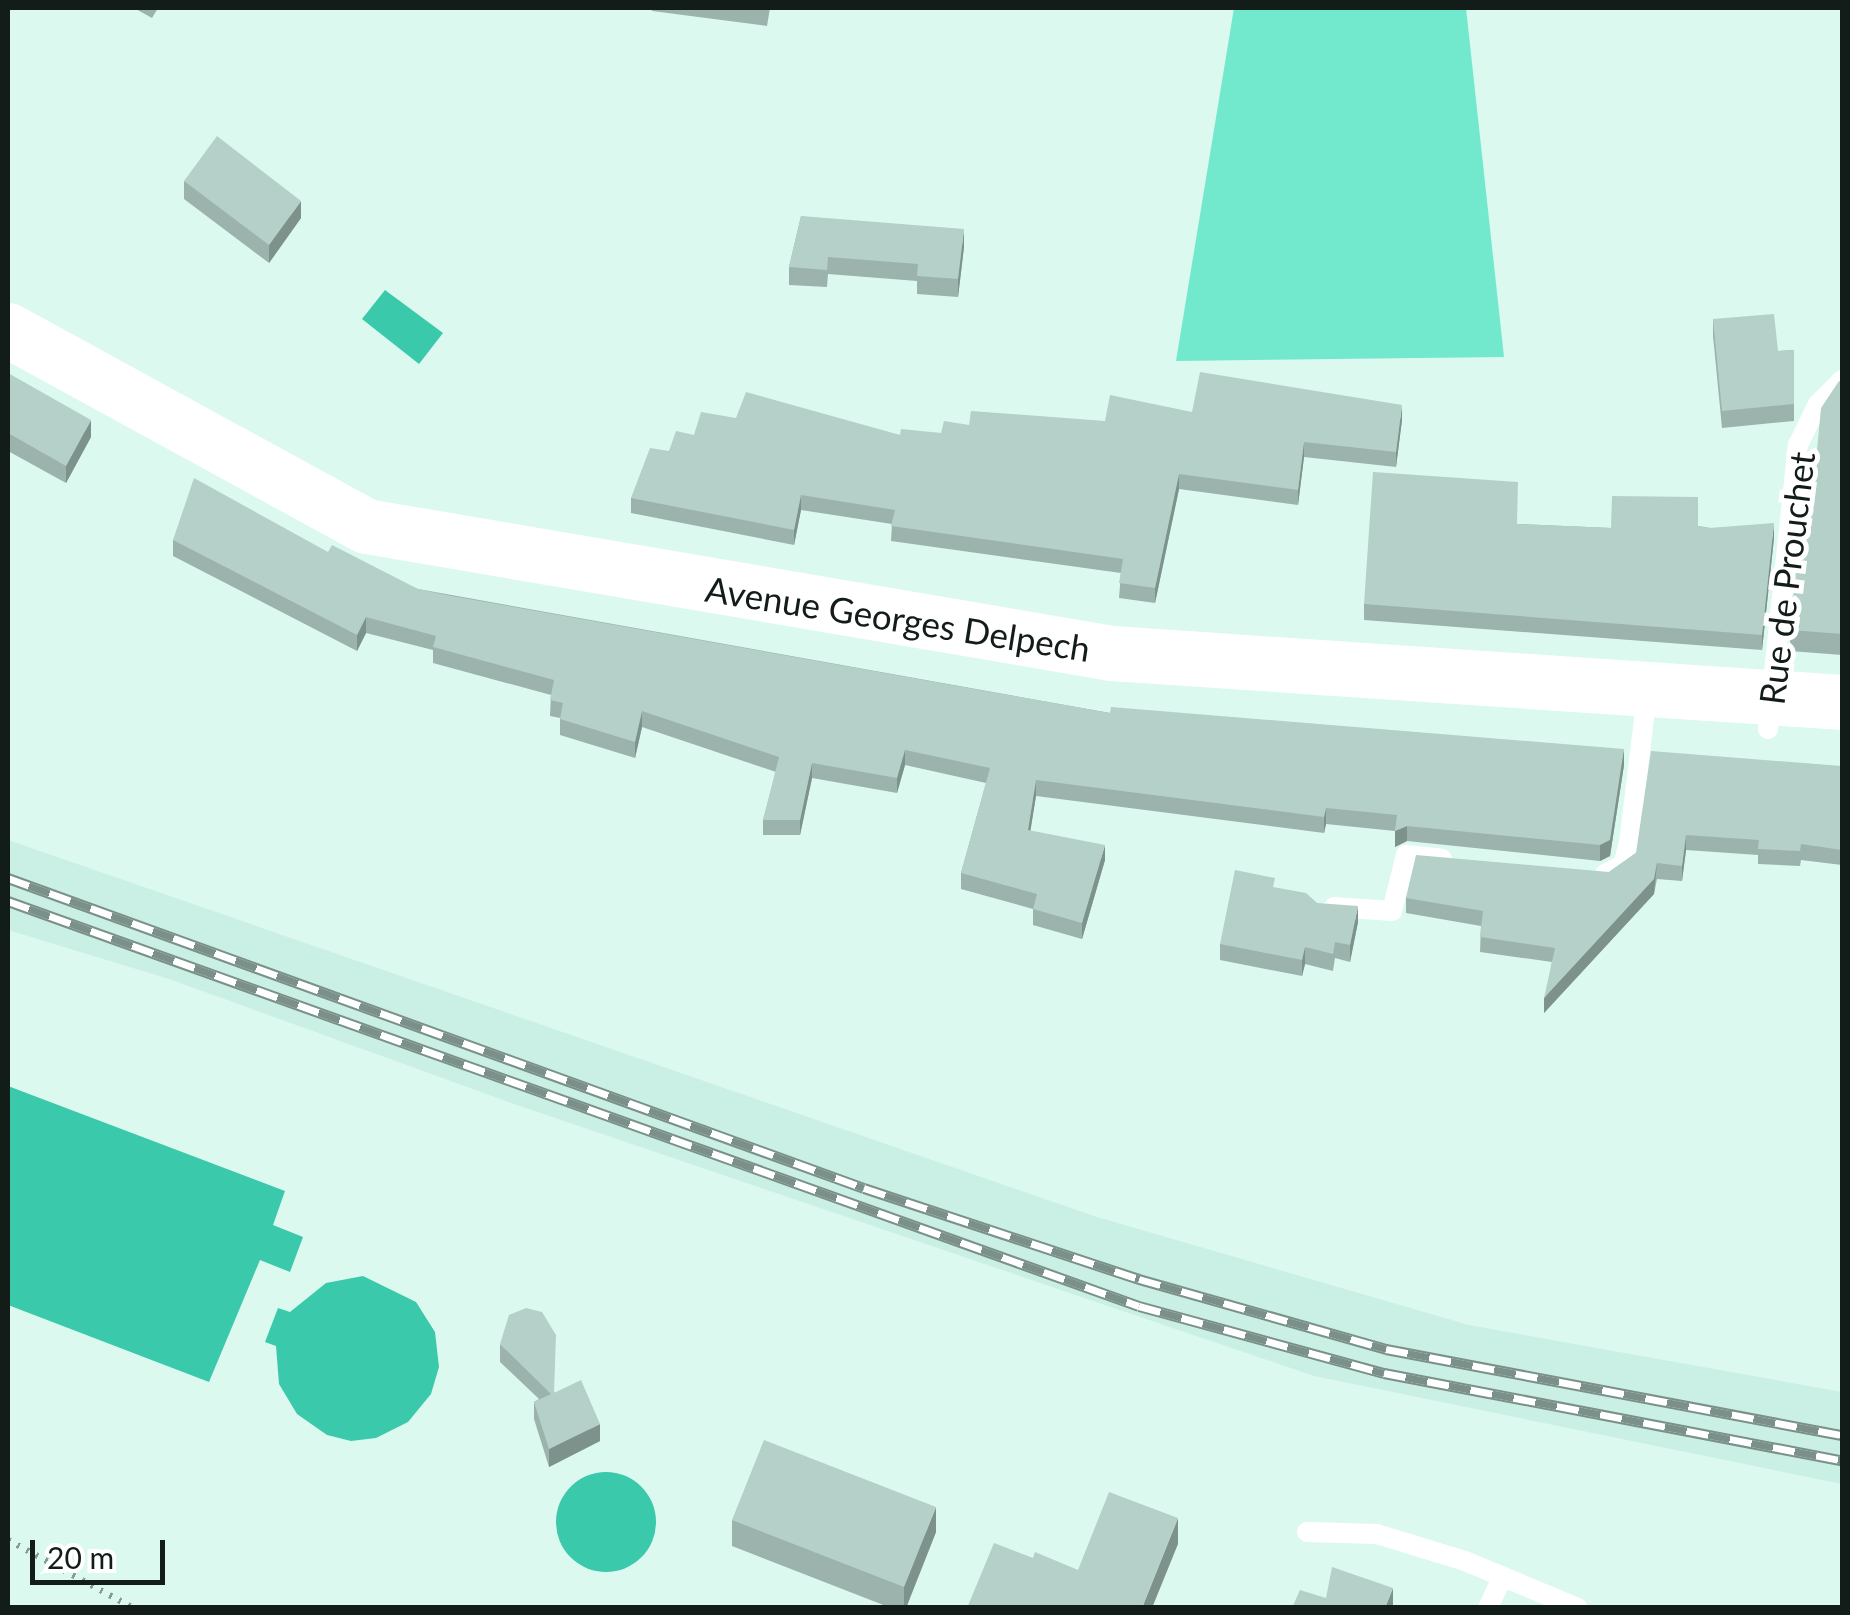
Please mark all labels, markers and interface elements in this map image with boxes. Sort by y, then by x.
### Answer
street label: Rue de Prouchet [1750,449,1822,707]
street label: Avenue Georges Delpech [703,567,1093,669]
scale bar [35,1520,170,1582]
text: 20 m [47,1539,114,1575]

